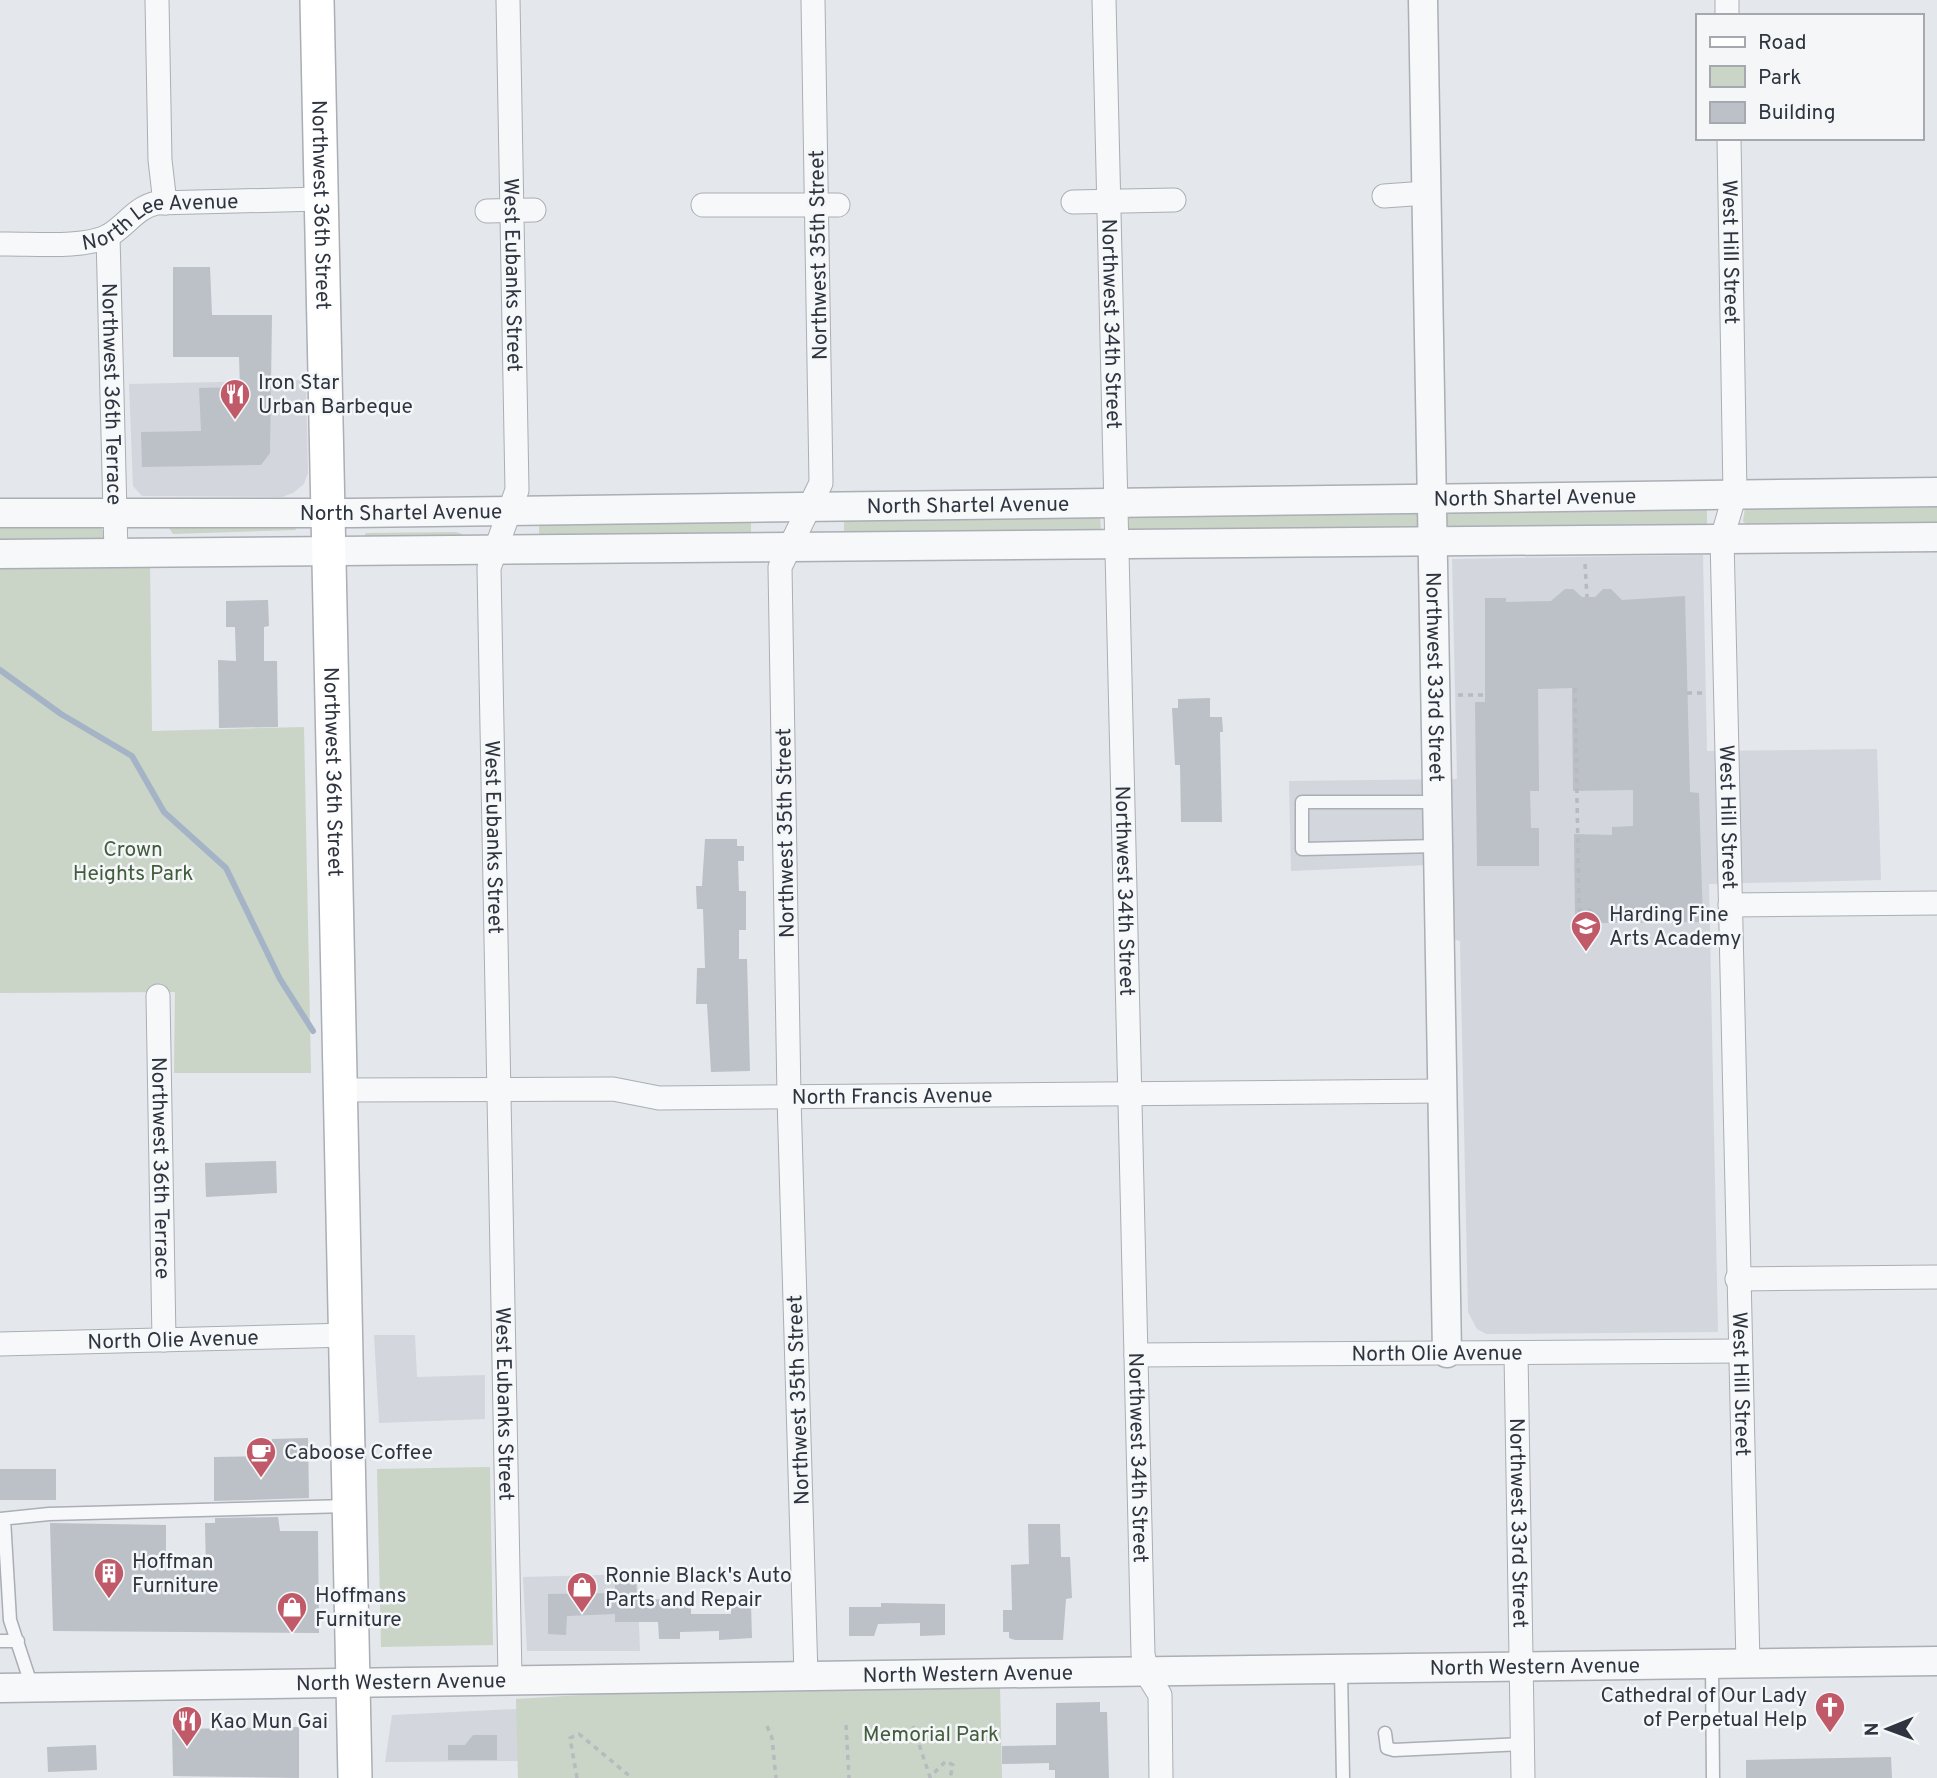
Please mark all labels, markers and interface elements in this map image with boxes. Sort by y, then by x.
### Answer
legend [1696,14,1923,140]
text: Road [1758,30,1807,57]
text: Park [1758,65,1801,92]
street label: Northwest 36th Street [304,100,336,310]
text: Building [1758,100,1836,127]
street label: Northwest 35th Street [804,150,835,360]
street label: West Eubanks Street [496,178,527,372]
street label: West Hill Street [1715,179,1744,325]
street label: North Lee Avenue [80,189,239,258]
street label: Northwest 34th Street [1094,218,1126,429]
street label: Northwest 36th Terrace [94,283,127,505]
place label: Iron Star Urban Barbeque [258,370,413,421]
restaurant icon: Iron Star Urban Barbeque [218,377,252,421]
street label: North Shartel Avenue [1433,484,1636,514]
street label: North Shartel Avenue [866,491,1069,521]
street label: North Shartel Avenue [300,499,502,528]
street label: Northwest 33rd Street [1418,572,1449,782]
street label: Northwest 36th Street [316,667,348,877]
street label: Northwest 35th Street [771,728,802,938]
street label: West Eubanks Street [477,740,508,934]
street label: West Hill Street [1712,744,1742,890]
street label: Northwest 34th Street [1108,785,1139,996]
park label: Crown Heights Park [73,837,193,888]
place label: Harding Fine Arts Academy [1609,902,1741,953]
school or university icon: Harding Fine Arts Academy [1569,909,1603,953]
street label: Northwest 36th Terrace [144,1057,175,1279]
street label: North Francis Avenue [792,1083,993,1112]
street label: Northwest 35th Street [782,1294,817,1506]
street label: West Eubanks Street [488,1307,519,1501]
street label: West Hill Street [1725,1311,1755,1457]
street label: North Olie Avenue [87,1325,259,1357]
street label: North Olie Avenue [1351,1340,1523,1369]
street label: Northwest 34th Street [1121,1352,1153,1563]
street label: Northwest 33rd Street [1502,1418,1533,1628]
cafe icon: Caboose Coffee [244,1435,278,1479]
place label: Caboose Coffee [284,1440,433,1467]
place label: Hoffman Furniture [132,1549,219,1600]
building icon: Hoffman Furniture [92,1556,126,1600]
place label: Ronnie Black's Auto Parts and Repair [605,1563,792,1614]
shop icon: Ronnie Black's Auto Parts and Repair [565,1570,599,1614]
place label: Hoffmans Furniture [315,1583,407,1634]
shop icon: Hoffmans Furniture [275,1590,309,1634]
street label: North Western Avenue [1429,1653,1640,1683]
street label: North Western Avenue [863,1660,1073,1690]
street label: North Western Avenue [296,1668,506,1698]
place label: Cathedral of Our Lady of Perpetual Help [1600,1683,1807,1734]
church icon: Cathedral of Our Lady of Perpetual Help [1813,1690,1847,1734]
north arrow [1853,1694,1923,1764]
restaurant icon: Kao Mun Gai [170,1704,204,1748]
place label: Kao Mun Gai [210,1709,328,1736]
park label: Memorial Park [863,1722,999,1749]
text: N [1861,1722,1885,1736]

